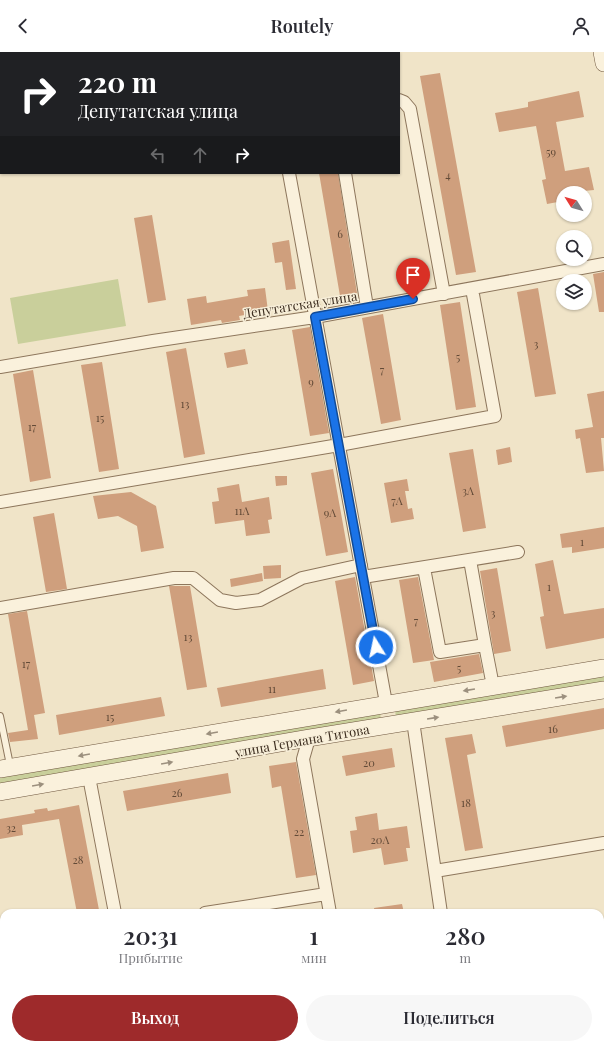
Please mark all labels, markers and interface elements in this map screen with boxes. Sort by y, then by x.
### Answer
text: Routely [270,14,334,38]
icon: back [12,15,34,37]
icon: person [570,15,592,37]
text: 220 m [78,63,157,100]
icon: right [12,68,64,120]
text: Депутатская улица [78,99,238,123]
icon: left [147,144,169,166]
icon: ahead [189,144,211,166]
icon: right [231,144,253,166]
house number: 59 [546,144,556,159]
house number: 4 [445,167,451,182]
north arrow [556,186,592,222]
map controls [556,186,592,310]
house number: 6 [337,226,343,241]
button: search [556,230,592,266]
pin [396,258,430,299]
icon: arrive [402,264,424,286]
button: layers [556,274,592,310]
street label: Депутатская улица [242,286,359,321]
house number: 3 [534,336,539,351]
house number: 5 [456,349,461,364]
house number: 7 [380,362,385,377]
house number: 9 [308,374,314,389]
house number: 13 [181,396,189,411]
house number: 15 [96,410,105,425]
house number: 17 [28,419,37,434]
house number: 3А [462,483,474,498]
house number: 7А [391,493,403,508]
house number: 11А [234,503,250,518]
house number: 9А [324,505,336,520]
house number: 1 [580,534,584,549]
house number: 1 [547,579,551,594]
house number: 3 [491,605,496,620]
house number: 7 [414,613,419,628]
position arrow [355,626,397,668]
house number: 13 [184,629,192,644]
house number: 17 [22,656,31,671]
house number: 5 [457,660,462,675]
house number: 11 [268,681,276,696]
one-way arrow [463,687,475,693]
one-way arrow [555,694,567,700]
one-way arrow [334,708,347,714]
house number: 15 [106,709,115,724]
one-way arrow [427,715,439,721]
street label: улица Германа Титова [232,720,371,760]
house number: 16 [548,721,558,736]
one-way arrow [206,730,218,736]
one-way arrow [78,752,90,758]
house number: 20 [363,755,375,770]
one-way arrow [160,760,173,766]
one-way arrow [32,782,45,788]
house number: 26 [172,785,183,800]
house number: 18 [461,795,471,810]
house number: 32 [6,820,16,835]
house number: 22 [294,824,304,839]
house number: 20А [371,832,389,847]
house number: 28 [73,852,84,867]
text: 20:31 [123,919,178,951]
text: 1 [309,919,318,951]
text: 280 [445,919,486,951]
text: Прибытие [118,949,183,966]
text: мин [301,949,327,966]
text: m [460,949,471,966]
button: Выход [12,995,298,1041]
button: Поделиться [306,995,592,1041]

